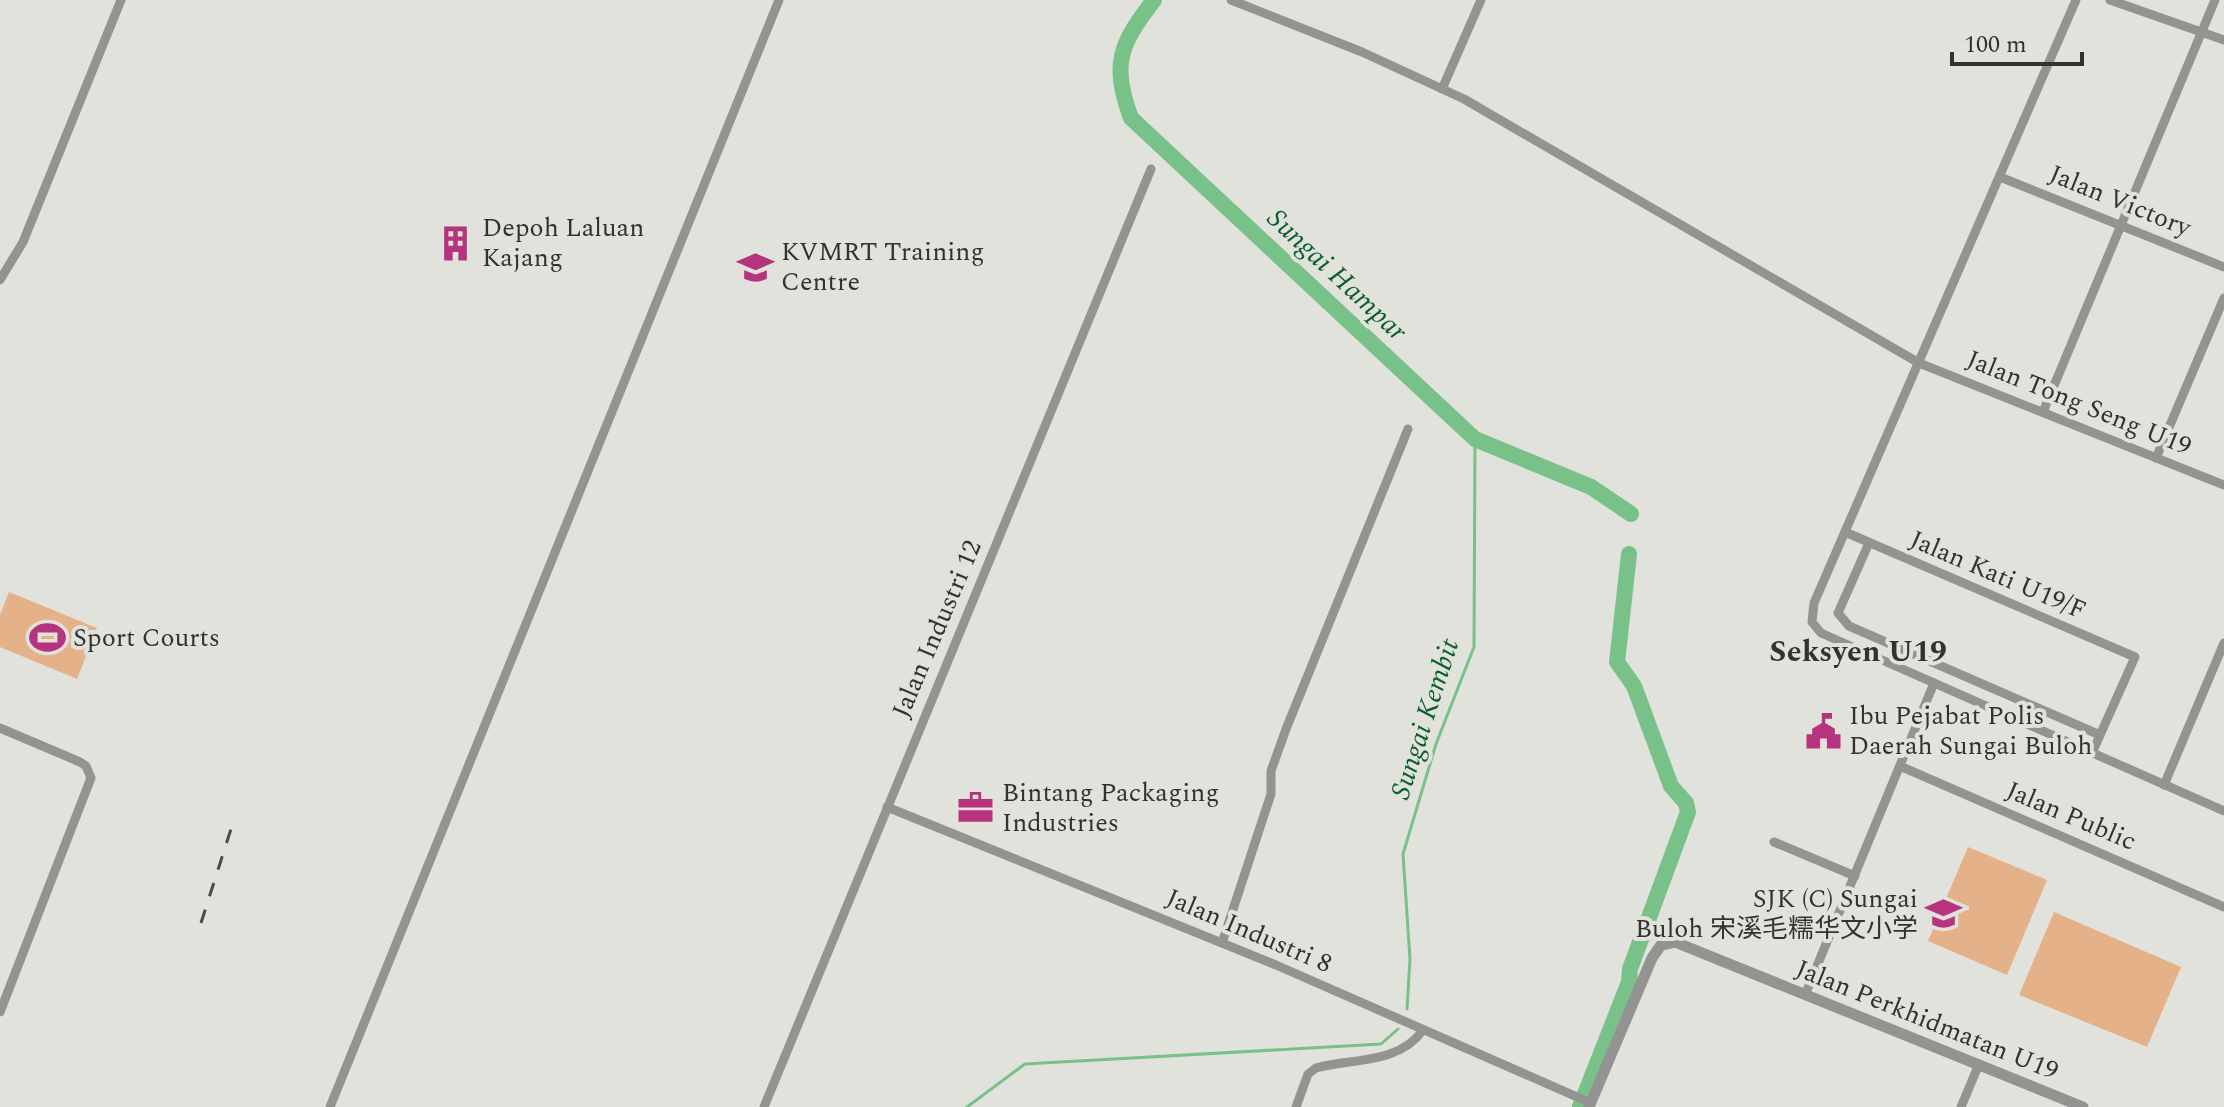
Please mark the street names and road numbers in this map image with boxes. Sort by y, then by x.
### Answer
street label: Jalan Victory [2043,154,2198,248]
street label: Jalan Tong Seng U19 [1960,340,2198,466]
street label: Jalan Kati U19/F [1904,520,2092,630]
street label: Jalan Industri 12 [882,534,992,724]
street label: Jalan Public [2000,771,2142,861]
street label: Jalan Industri 8 [1160,878,1338,984]
street label: Jalan Perkhidmatan U19 [1790,949,2064,1091]

